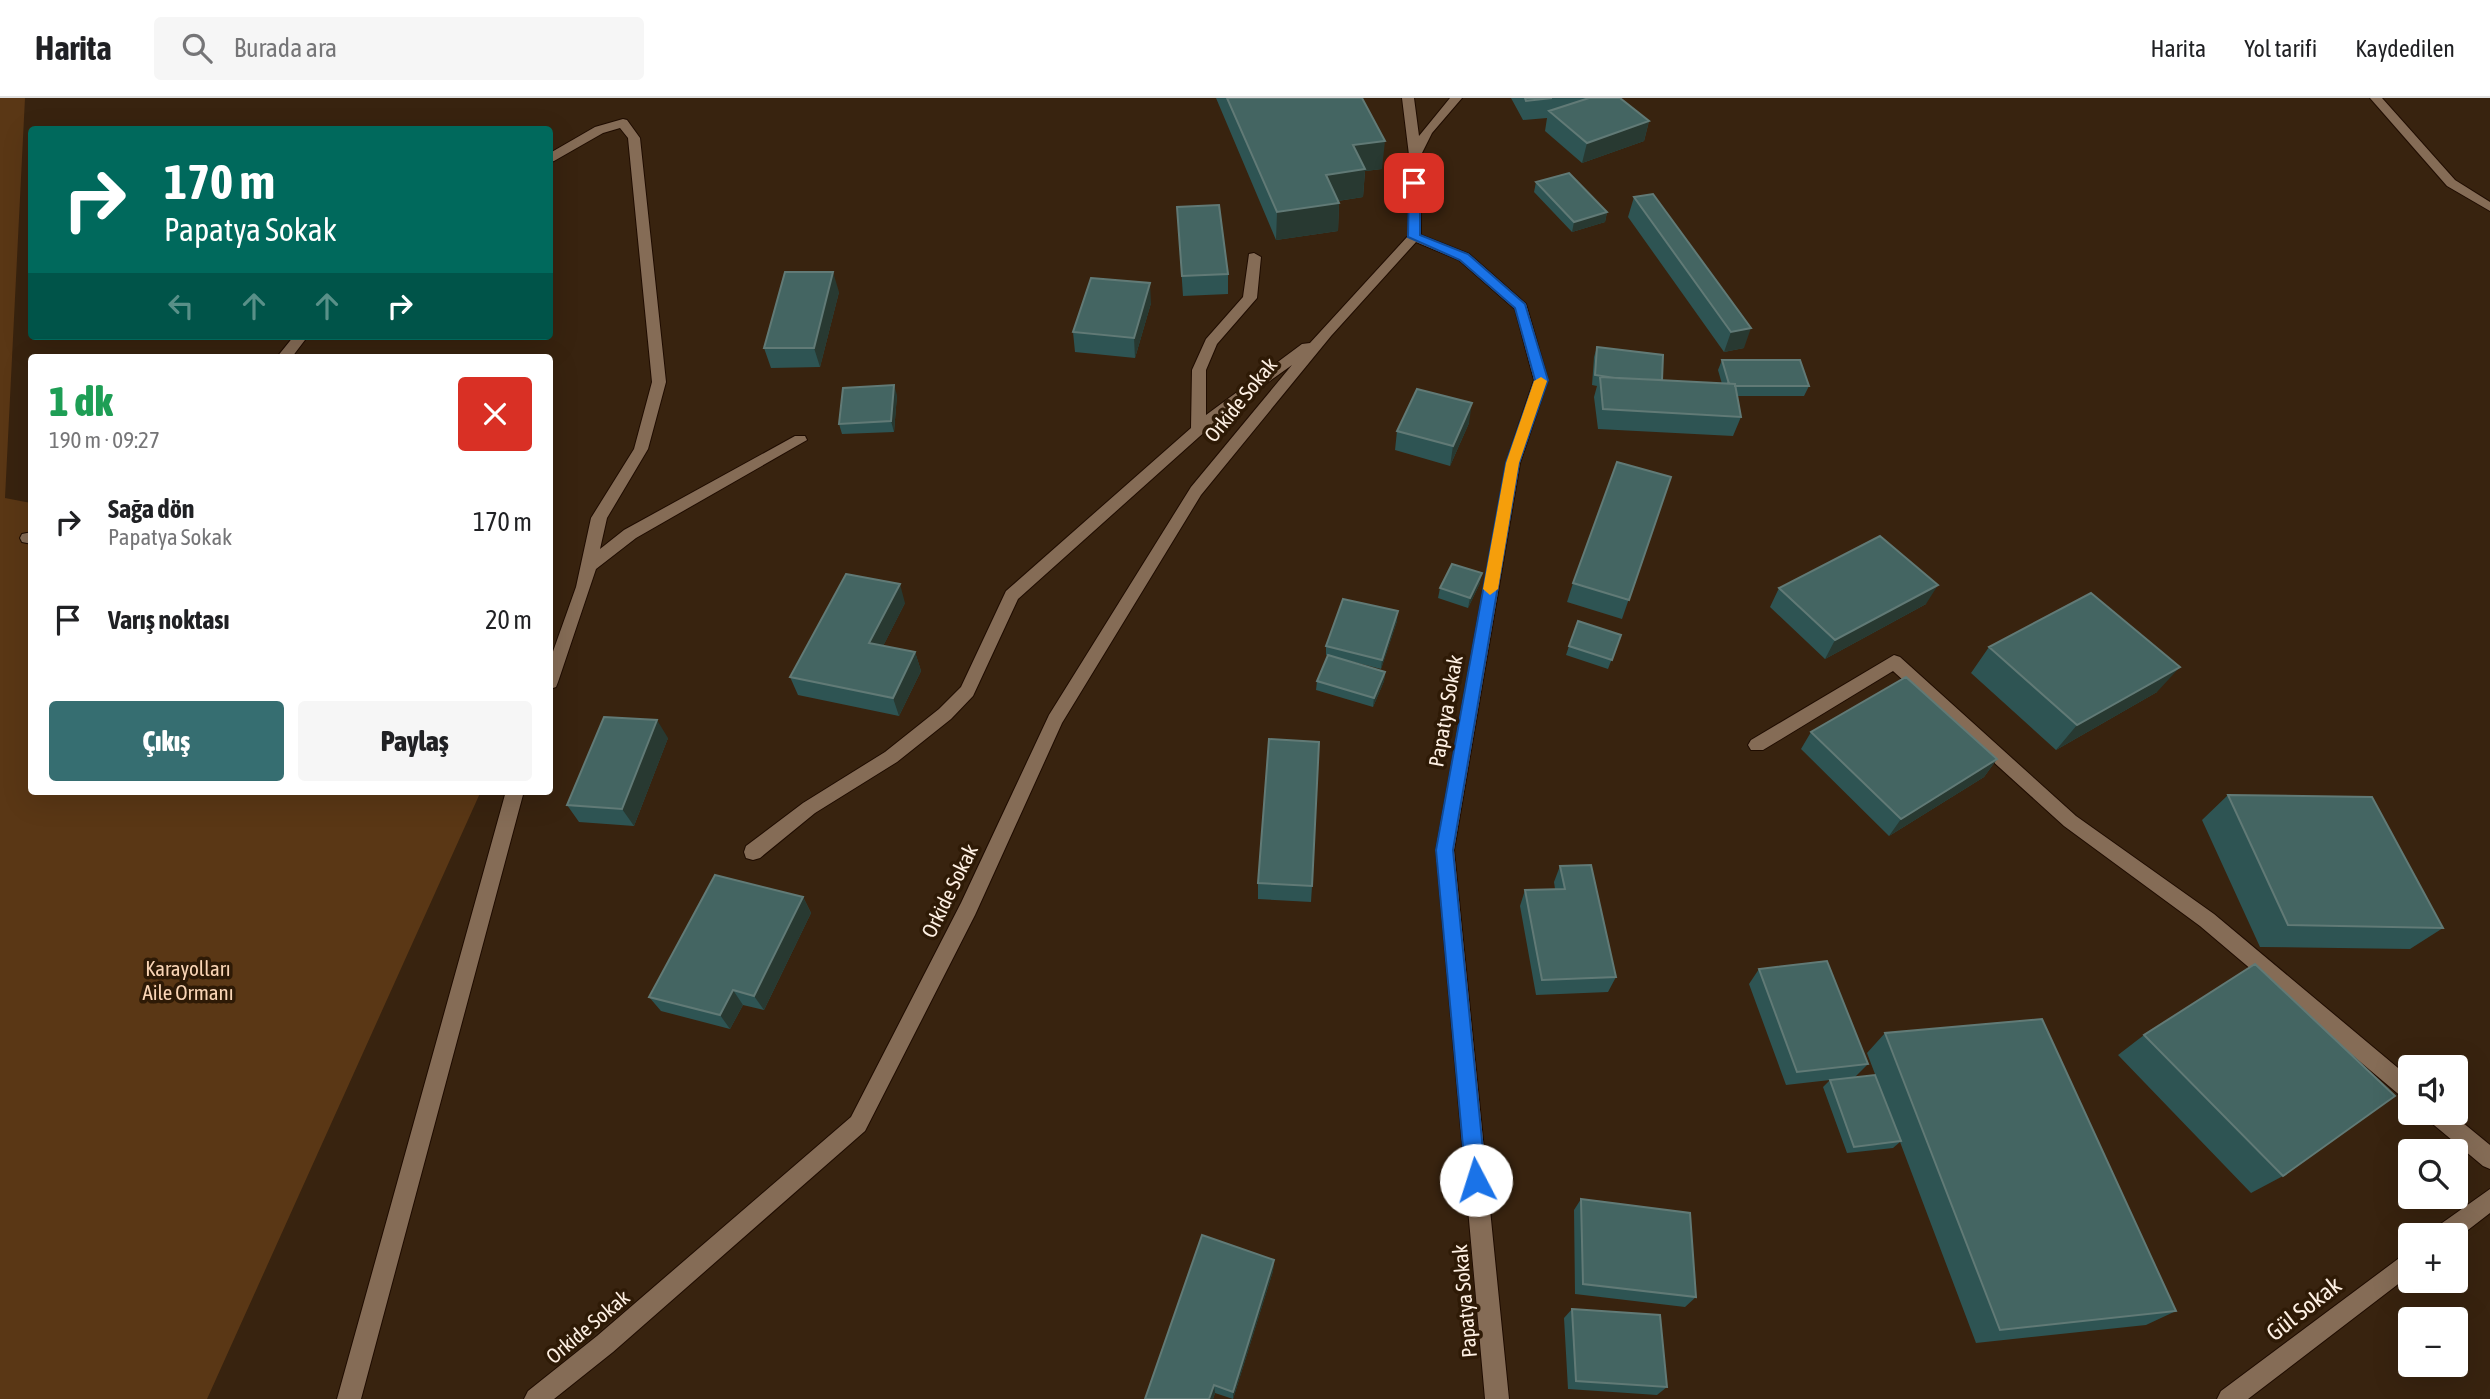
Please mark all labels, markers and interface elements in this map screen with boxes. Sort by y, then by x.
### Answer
search box [154,17,644,80]
text: Harita [35,29,112,67]
icon: search [178,29,216,67]
text: Burada ara [234,33,337,63]
text: Harita [2150,35,2206,62]
text: Yol tarifi [2244,35,2317,62]
text: Kaydedilen [2355,35,2455,62]
text: 170 m [164,153,275,209]
pin [1384,153,1444,213]
icon: right [49,154,140,245]
icon: arrive [1395,164,1433,202]
text: Papatya Sokak [164,211,337,248]
icon: left [162,287,200,325]
icon: ahead [235,287,273,325]
icon: ahead [308,287,346,325]
icon: right [381,287,419,325]
street label: Orkide Sokak [1199,352,1281,446]
text: 1 dk [49,377,113,425]
button: close [458,377,532,451]
text: 190 m · 09:27 [49,427,160,453]
text: Sağa dön [108,494,194,524]
icon: right [49,503,87,541]
text: 170 m [473,507,532,537]
text: Papatya Sokak [108,524,232,550]
icon: arrive [49,601,87,639]
text: Varış noktası [108,605,229,635]
text: 20 m [485,605,532,635]
street label: Papatya Sokak [1423,653,1467,769]
button: Çıkış [49,701,284,781]
button: Paylaş [298,701,532,781]
street label: Orkide Sokak [916,840,982,941]
park label: Karayolları Aile Ormanı [142,956,234,1004]
map controls [2398,1055,2468,1377]
button: sound [2398,1055,2468,1125]
button: search [2398,1139,2468,1209]
position arrow [1439,1143,1513,1217]
button: + [2398,1223,2468,1293]
street label: Papatya Sokak [1447,1244,1481,1359]
street label: Gül Sokak [2261,1271,2347,1346]
street label: Orkide Sokak [541,1285,634,1368]
button: − [2398,1307,2468,1377]

